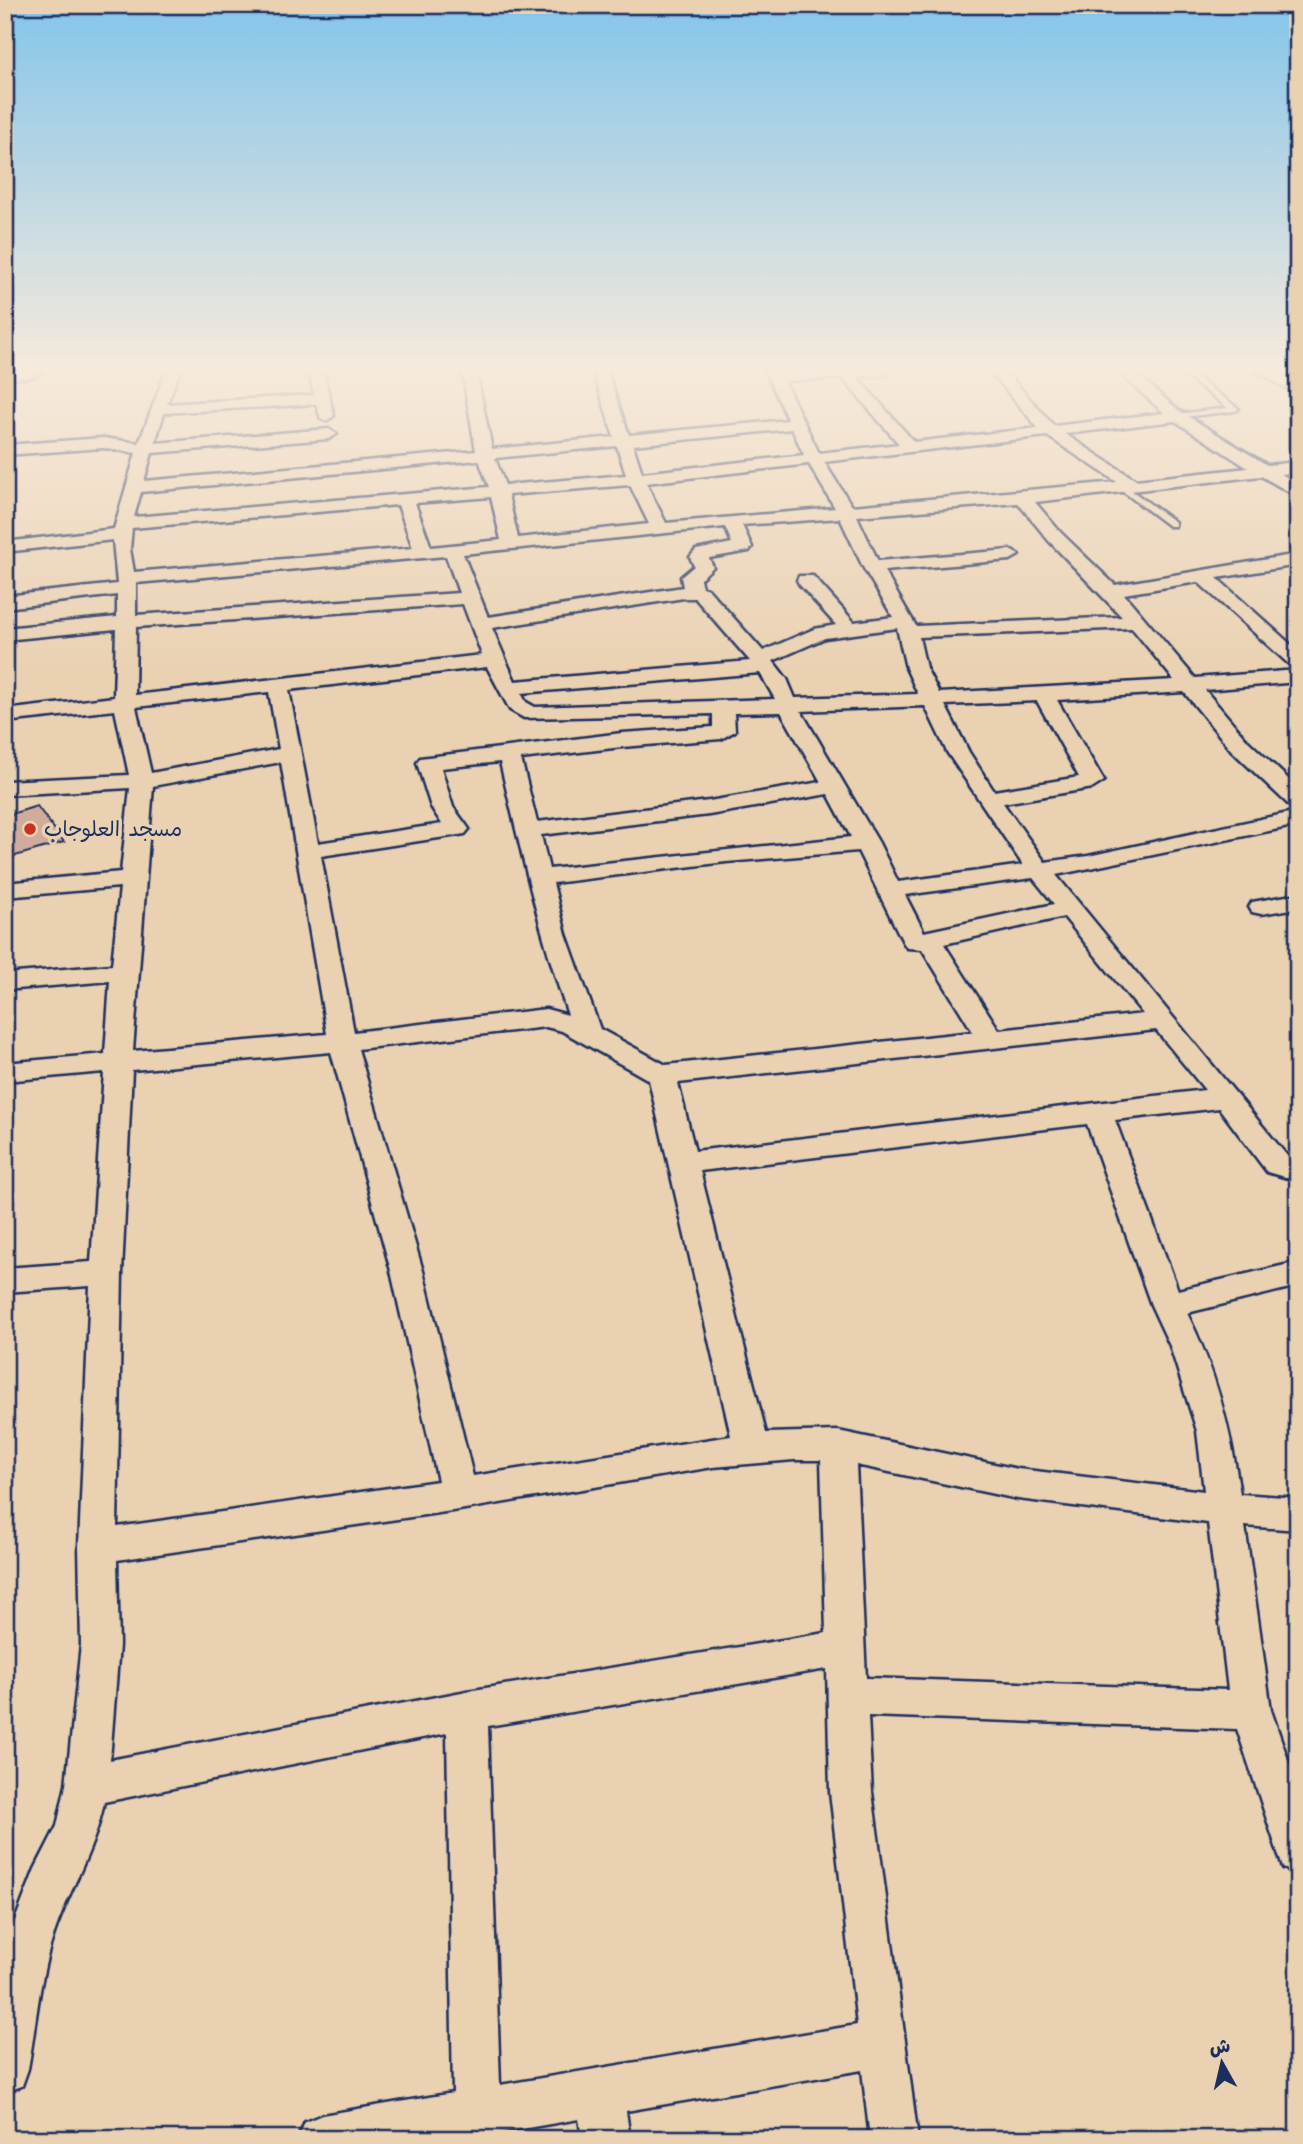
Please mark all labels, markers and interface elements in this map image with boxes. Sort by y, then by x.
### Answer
place label: مسجد العلوجاب [44,815,182,844]
marker: مسجد العلوجاب [22,821,38,837]
north arrow [1188,2028,1258,2098]
text: ش [1208,2033,1232,2062]

